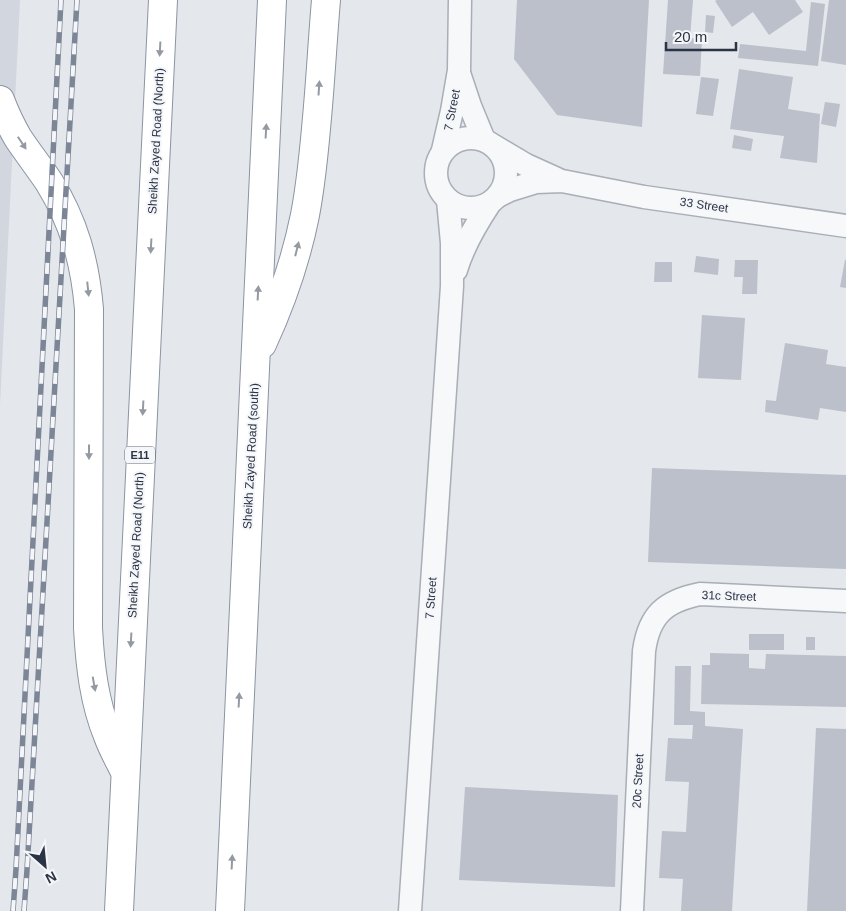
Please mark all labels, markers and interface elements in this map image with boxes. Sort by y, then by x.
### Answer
scale bar [666,20,736,52]
text: 20 m [674,28,707,45]
one-way arrow [156,41,164,57]
street label: Sheikh Zayed Road (North) [145,68,167,214]
one-way arrow [316,80,324,96]
street label: 7 Street [441,87,463,132]
one-way arrow [262,122,270,138]
one-way arrow [17,136,27,150]
street label: 33 Street [679,195,730,215]
one-way arrow [146,238,154,254]
one-way arrow [293,241,301,256]
one-way arrow [84,282,92,298]
one-way arrow [255,285,263,301]
street label: Sheikh Zayed Road (south) [240,383,262,529]
one-way arrow [138,401,146,417]
one-way arrow [85,444,93,460]
road number: E11 [125,446,155,464]
street label: Sheikh Zayed Road (North) [125,472,147,618]
street label: 7 Street [423,576,439,619]
street label: 31c Street [701,588,757,604]
one-way arrow [127,633,135,649]
one-way arrow [90,676,98,692]
one-way arrow [236,692,244,708]
street label: 20c Street [630,753,646,809]
north arrow [20,841,70,891]
one-way arrow [228,854,236,870]
text: N [43,868,59,887]

